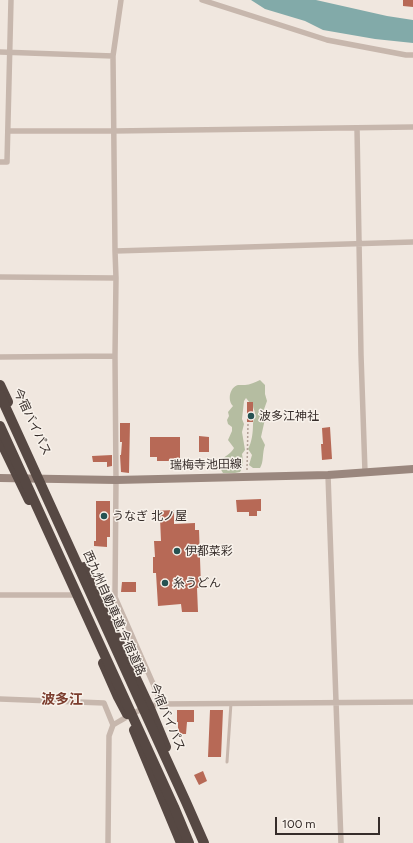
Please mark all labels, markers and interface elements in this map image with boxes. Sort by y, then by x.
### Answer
street label: 今宿バイパス [10,386,54,458]
place label: 波多江神社 [259,409,319,423]
marker: 波多江神社 [246,411,256,421]
street label: 瑞梅寺池田線 [170,457,242,473]
place label: うなぎ 北ノ屋 [112,509,187,523]
marker: うなぎ 北ノ屋 [99,511,109,521]
place label: 伊都菜彩 [185,544,233,558]
marker: 伊都菜彩 [172,546,182,556]
street label: 西九州自動車道;今宿道路 [80,548,148,678]
place label: 糸うどん [173,576,221,590]
marker: 糸うどん [160,578,170,588]
street label: 今宿バイパス [146,681,188,753]
district label: 波多江 [41,692,83,708]
scale bar [277,809,382,835]
text: 100 m [282,817,316,831]

